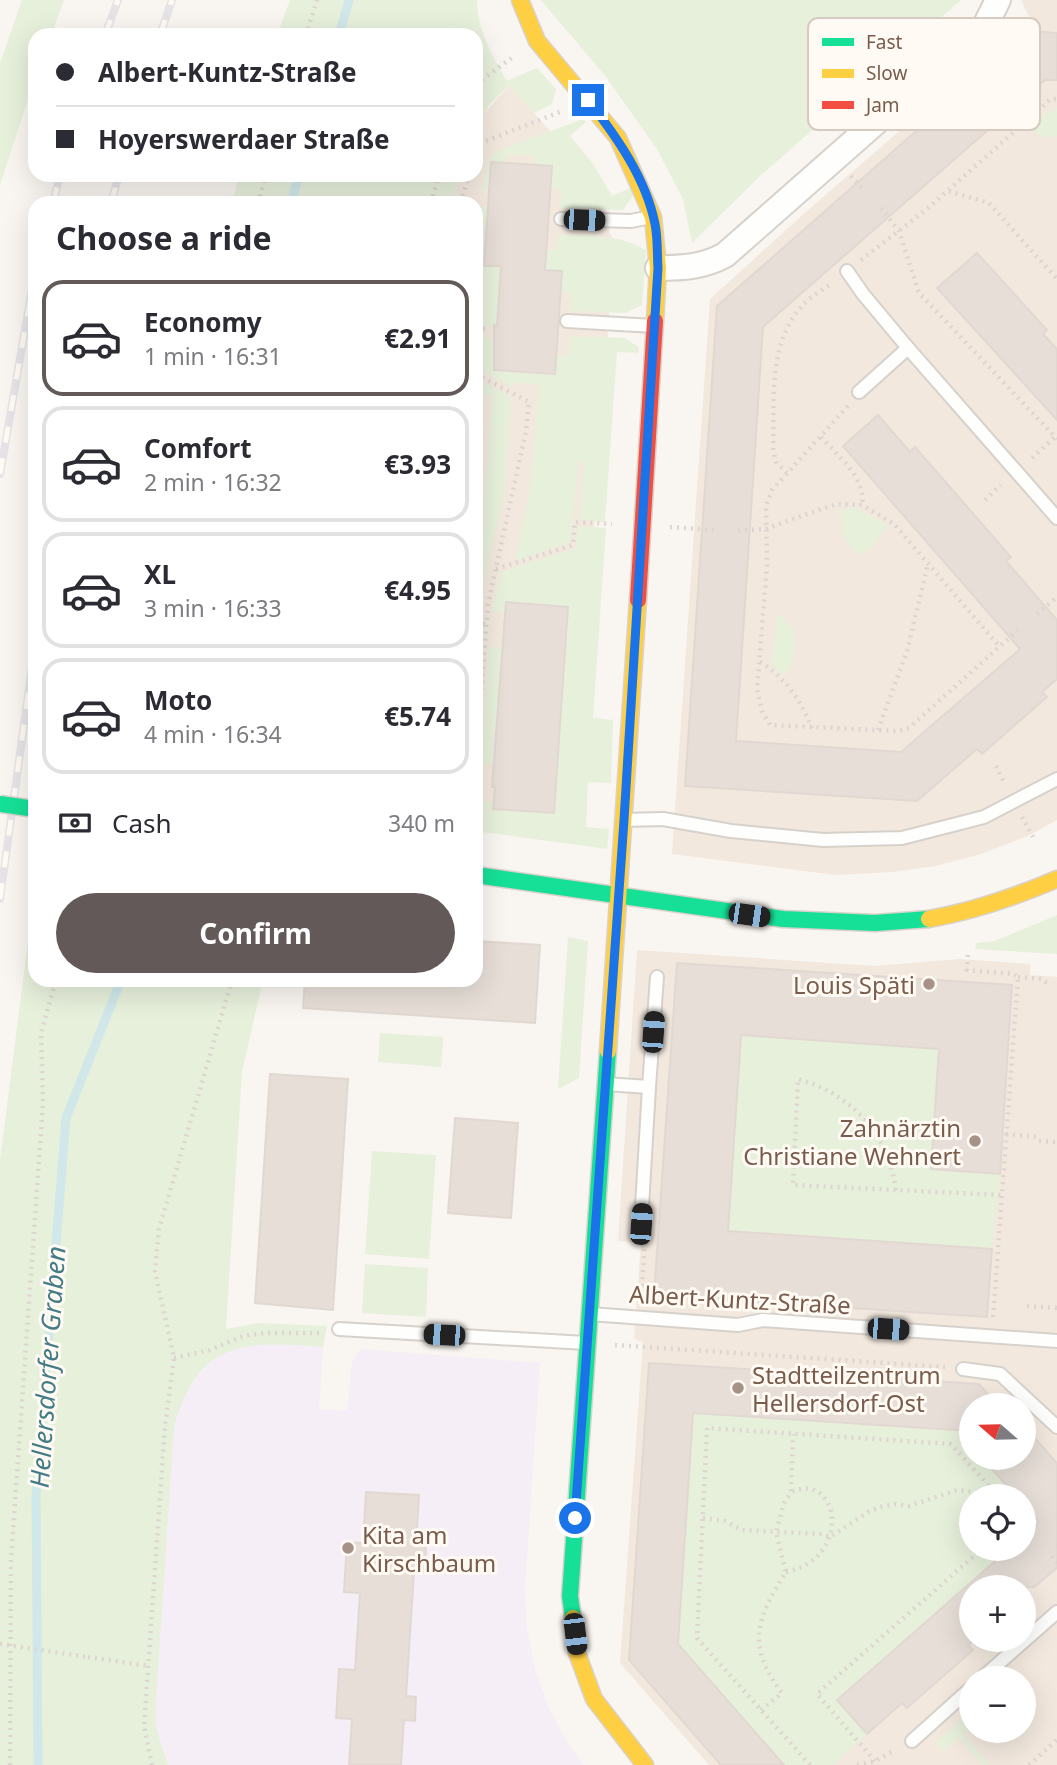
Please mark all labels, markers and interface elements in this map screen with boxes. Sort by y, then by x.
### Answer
legend [808,18,1040,130]
text: Fast [866,29,903,55]
text: Albert-Kuntz-Straße [98,54,357,90]
text: Slow [866,60,907,86]
route end [572,84,604,116]
text: Jam [864,92,900,118]
text: Hoyerswerdaer Straße [98,121,390,157]
car [563,209,606,231]
text: Choose a ride [56,216,272,259]
text: Economy [144,304,262,340]
icon: car [60,307,123,370]
text: €2.91 [384,320,451,356]
text: 1 min · 16:31 [144,340,282,372]
text: Comfort [144,430,252,466]
icon: car [60,433,123,496]
text: €3.93 [384,446,451,482]
text: 2 min · 16:32 [144,466,282,498]
text: XL [144,556,176,592]
icon: car [60,559,123,622]
text: €4.95 [384,572,451,608]
text: 3 min · 16:33 [144,592,282,624]
text: Moto [144,682,212,718]
icon: car [60,685,123,748]
text: €5.74 [384,698,451,734]
text: 4 min · 16:34 [144,718,282,750]
icon: cash [56,804,94,842]
text: Cash [112,805,172,841]
text: 340 m [388,807,455,839]
button: Confirm [56,893,455,973]
car [727,902,772,928]
place label: Louis Späti [793,968,915,1001]
marker: Louis Späti [921,976,937,992]
car [642,1010,665,1054]
place label: Zahnärztin Christiane Wehnert [743,1111,961,1172]
marker: Zahnärztin Christiane Wehnert [967,1133,983,1149]
car [630,1202,653,1246]
water label: Hellersdorfer Graben [21,1245,73,1489]
street label: Albert-Kuntz-Straße [628,1277,852,1321]
car [867,1317,910,1341]
car [423,1323,466,1347]
place label: Stadtteilzentrum Hellersdorf-Ost [752,1358,941,1419]
marker: Stadtteilzentrum Hellersdorf-Ost [730,1380,746,1396]
north arrow [959,1393,1036,1470]
map controls [959,1393,1036,1743]
button: locate [959,1484,1036,1561]
route start [559,1502,591,1534]
place label: Kita am Kirschbaum [362,1518,496,1579]
marker: Kita am Kirschbaum [340,1540,356,1556]
button: + [959,1575,1036,1652]
car [563,1612,588,1656]
button: − [959,1666,1036,1743]

